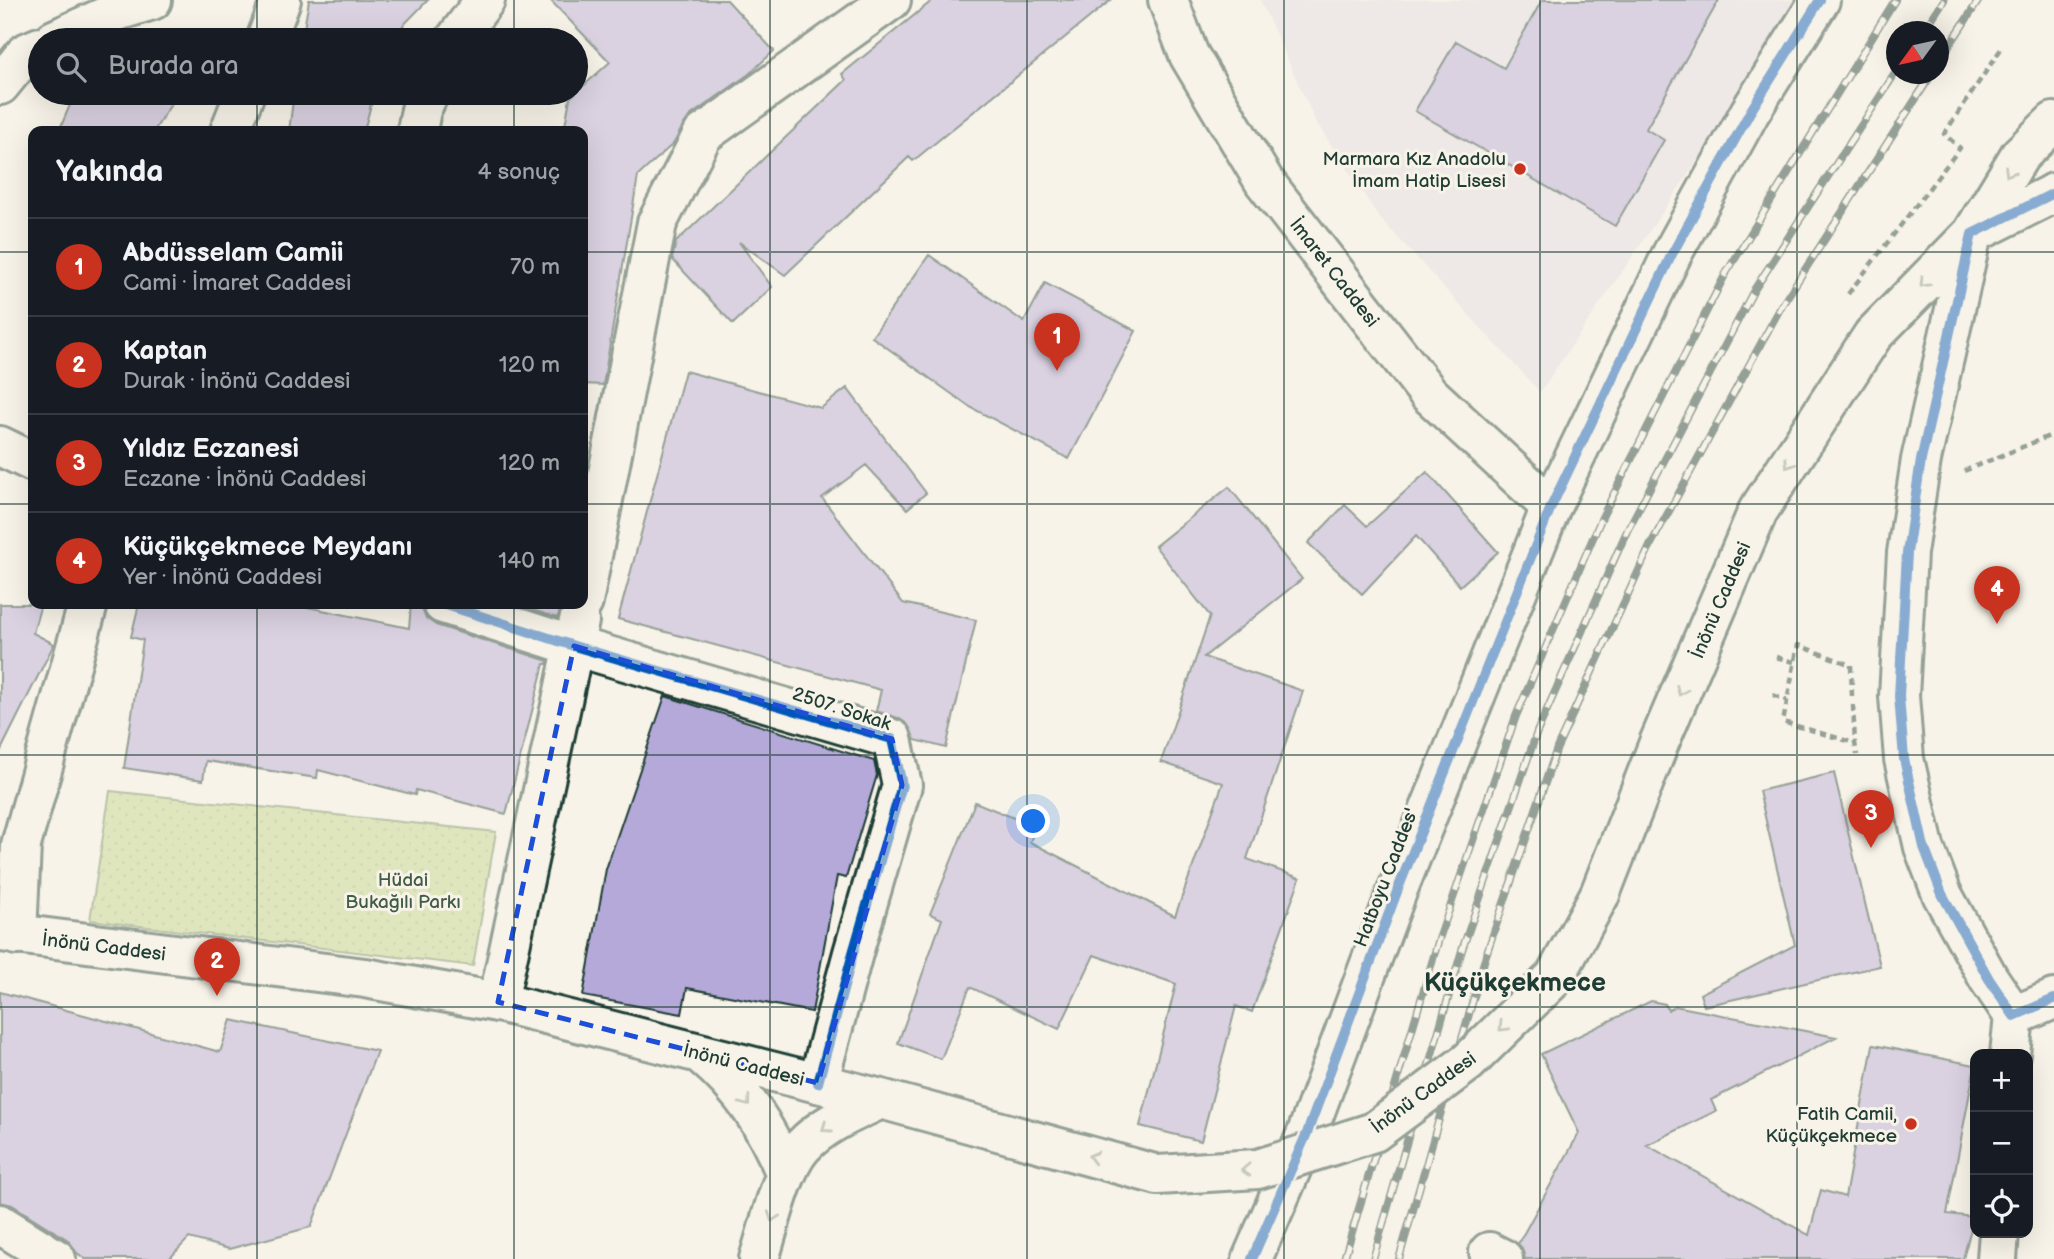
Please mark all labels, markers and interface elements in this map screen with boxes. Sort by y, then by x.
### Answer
north arrow [1886,21,1949,84]
search box [28,28,588,105]
icon: search [52,48,90,86]
text: Burada ara [108,51,239,82]
place label: Marmara Kız Anadolu İmam Hatip Lisesi [1323,148,1506,193]
text: Yakında [56,154,163,190]
text: 4 sonuç [477,158,560,186]
marker: Marmara Kız Anadolu İmam Hatip Lisesi [1512,161,1528,177]
one-way arrow [2004,165,2017,178]
street label: İmaret Caddesi [1284,214,1383,332]
text: Abdüsselam Camii [123,238,344,269]
text: 1 [74,253,84,281]
text: 70 m [510,253,560,281]
text: Cami · İmaret Caddesi [123,269,351,297]
one-way arrow [1920,274,1933,287]
pin: 1 [1034,313,1080,371]
text: Kaptan [123,336,207,367]
text: 2 [72,351,86,379]
text: 120 m [499,351,560,379]
text: Durak · İnönü Caddesi [123,367,350,395]
text: Yıldız Eczanesi [123,434,299,465]
text: 3 [72,449,86,477]
text: 120 m [499,449,560,477]
one-way arrow [1784,456,1797,469]
text: Eczane · İnönü Caddesi [123,465,367,493]
text: Küçükçekmece Meydanı [123,532,412,563]
street label: İnönü Caddesi [1686,539,1756,662]
text: 4 [72,547,86,575]
text: 140 m [498,547,560,575]
text: Yer · İnönü Caddesi [123,563,322,591]
pin: 4 [1974,566,2020,624]
street label: 2507. Sokak [789,683,894,736]
one-way arrow [1675,684,1689,696]
pin: 3 [1848,790,1894,848]
your location [1016,804,1050,838]
street label: Hatboyu Caddes' [1349,805,1423,950]
park label: Hüdai Bukağılı Parkı [345,869,461,914]
street label: İnönü Caddesi [41,928,167,966]
pin: 2 [194,938,240,996]
district label: Küçükçekmece [1424,968,1606,999]
one-way arrow [1499,1019,1512,1032]
street label: İnönü Caddesi [680,1039,807,1092]
street label: İnönü Caddesi [1367,1047,1481,1139]
map controls [1970,1049,2033,1238]
button: + [1970,1049,2033,1112]
one-way arrow [738,1094,751,1106]
place label: Fatih Camii, Küçükçekmece [1766,1103,1897,1148]
button: − [1970,1112,2033,1175]
marker: Fatih Camii, Küçükçekmece [1903,1116,1919,1132]
one-way arrow [821,1120,834,1132]
one-way arrow [1087,1151,1099,1165]
one-way arrow [1240,1162,1251,1177]
button: locate [1970,1175,2033,1238]
one-way arrow [767,1210,781,1222]

